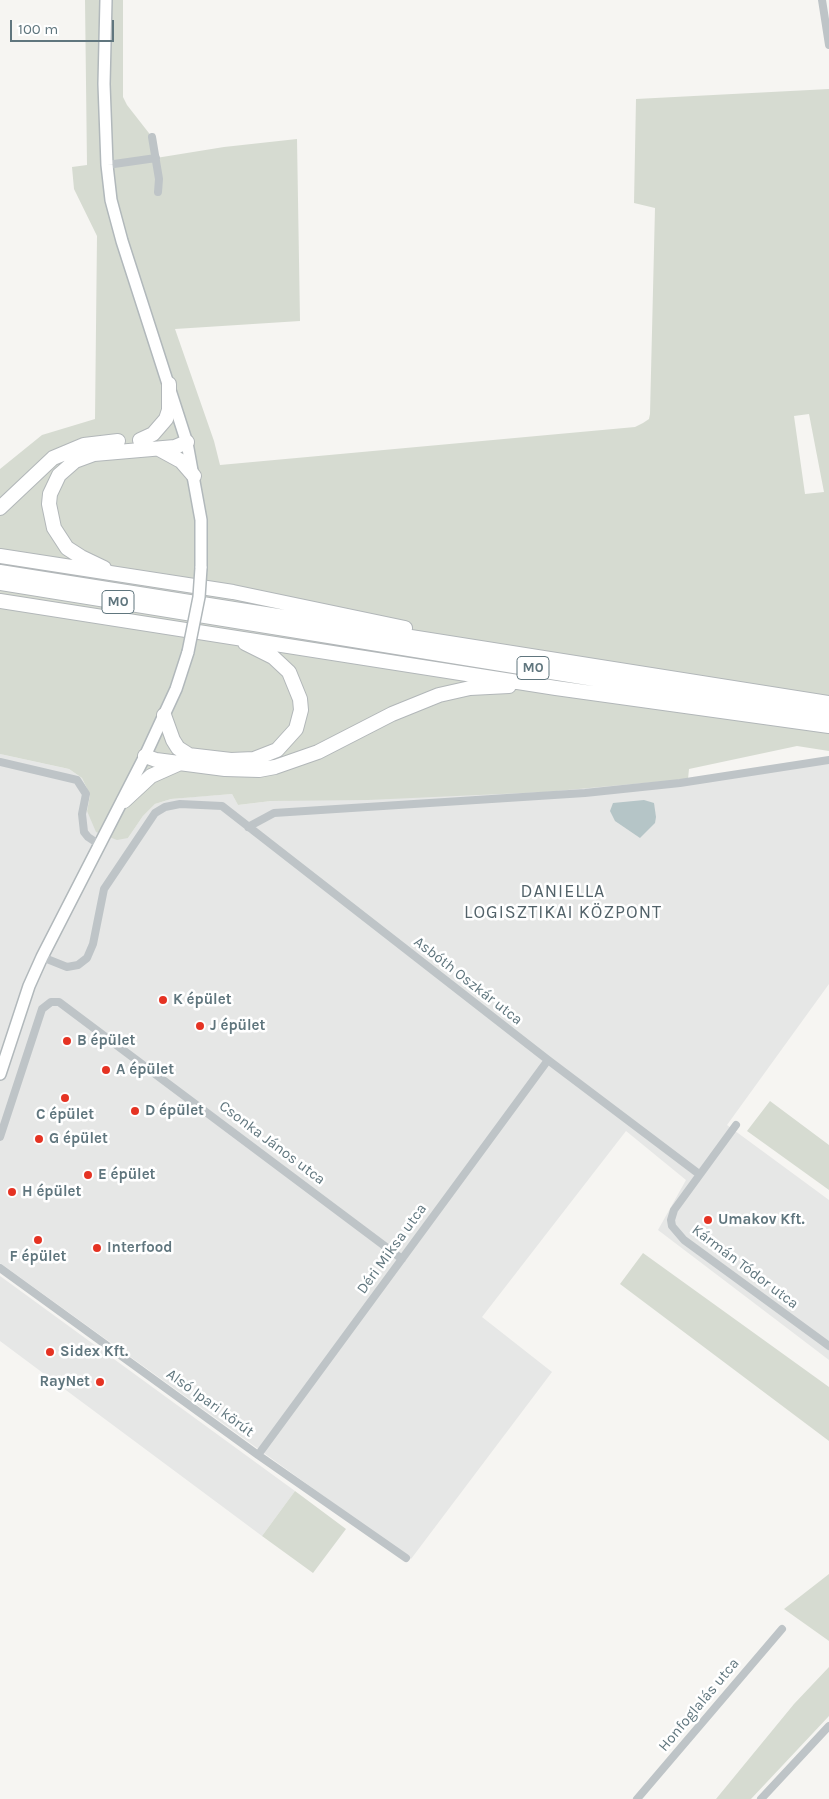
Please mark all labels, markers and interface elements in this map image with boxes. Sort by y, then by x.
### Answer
scale bar [12,10,116,42]
text: 100 m [18,20,58,38]
road number: M0 [102,590,134,614]
road number: M0 [517,656,549,680]
district label: DANIELLA LOGISZTIKAI KÖZPONT [462,881,664,924]
street label: Asbóth Oszkár utca [410,933,526,1029]
place label: K épület [173,991,232,1009]
marker: K épület [157,994,169,1006]
place label: J épület [210,1017,265,1035]
marker: J épület [194,1020,206,1032]
place label: B épület [77,1032,135,1050]
marker: B épület [61,1035,73,1047]
place label: A épület [116,1061,174,1079]
marker: A épület [100,1064,112,1076]
marker: C épület [59,1092,71,1104]
street label: Csonka János utca [215,1097,329,1189]
place label: D épület [145,1102,204,1120]
marker: D épület [129,1105,141,1117]
place label: C épület [36,1106,94,1124]
place label: G épület [49,1130,108,1148]
marker: G épület [33,1133,45,1145]
place label: E épület [98,1166,156,1184]
marker: E épület [82,1169,94,1181]
place label: H épület [22,1183,81,1201]
marker: H épület [6,1186,18,1198]
street label: Déri Miksa utca [353,1200,431,1298]
place label: Umakov Kft. [718,1211,805,1229]
marker: Umakov Kft. [702,1214,714,1226]
street label: Kármán Tódor utca [688,1221,802,1313]
marker: F épület [32,1234,44,1246]
place label: Interfood [107,1239,172,1257]
marker: Interfood [91,1242,103,1254]
place label: F épület [10,1248,66,1266]
place label: Sidex Kft. [60,1343,128,1361]
marker: Sidex Kft. [44,1346,56,1358]
street label: Alsó Ipari körút [163,1365,257,1441]
place label: RayNet [39,1373,90,1391]
marker: RayNet [94,1376,106,1388]
street label: Honfoglalás utca [655,1655,743,1755]

